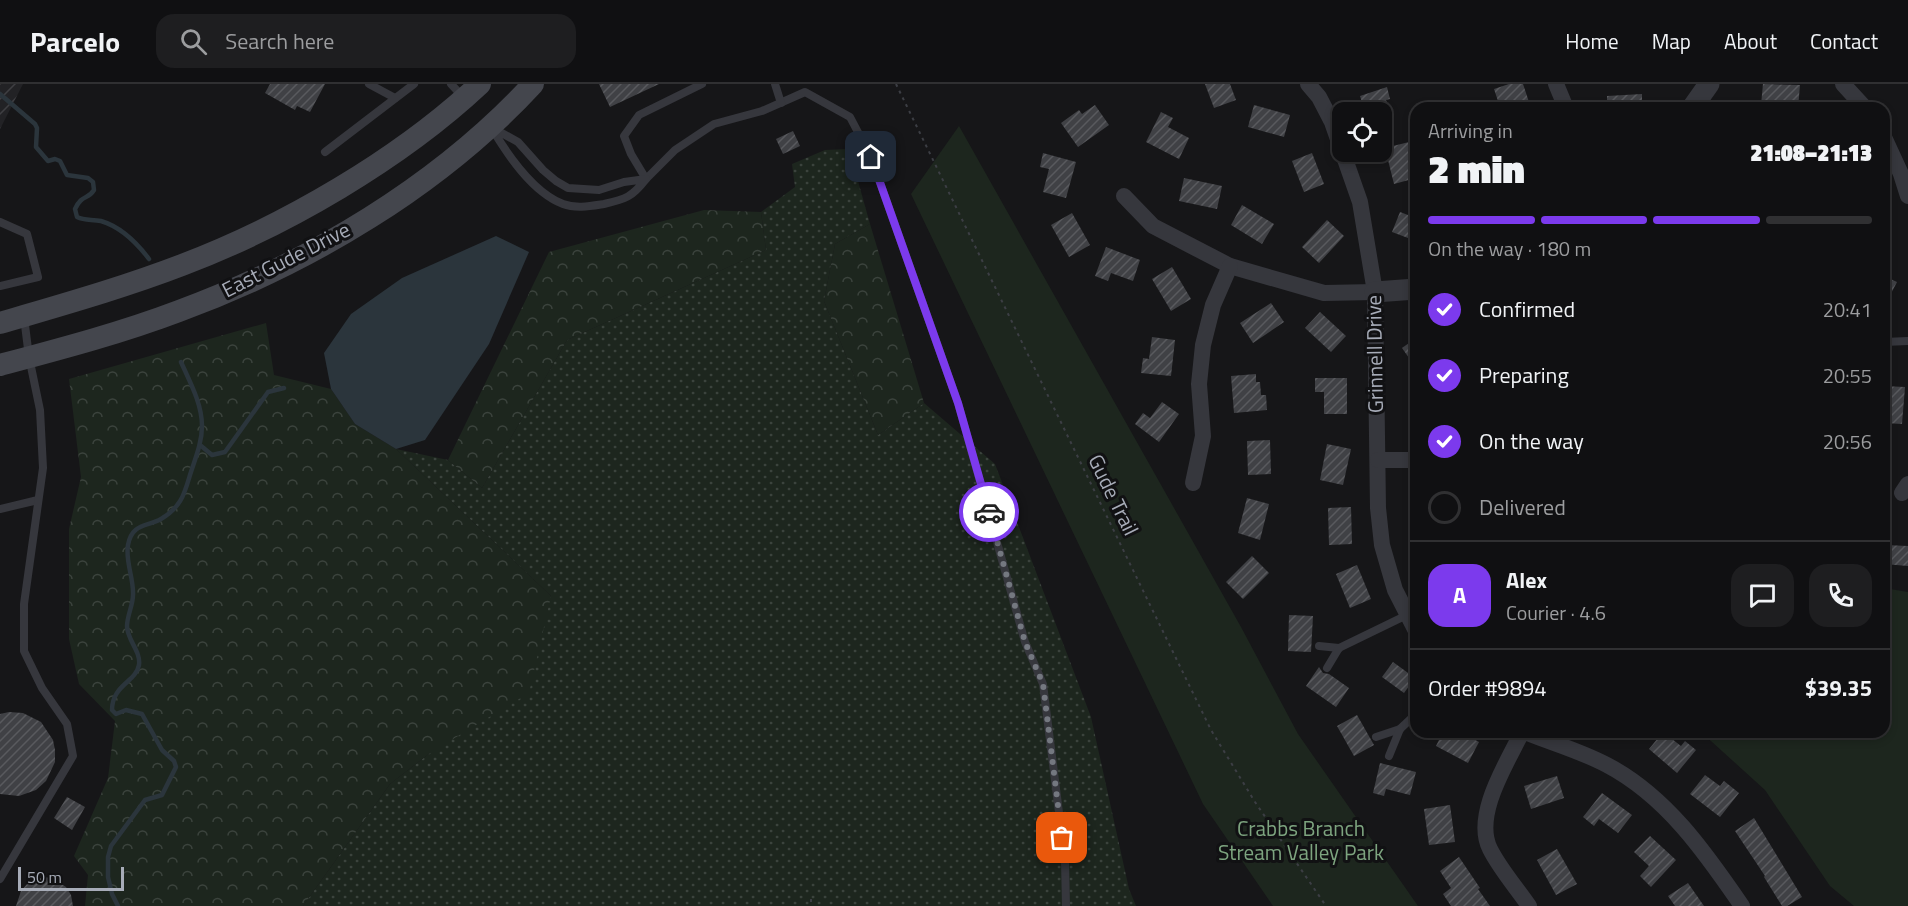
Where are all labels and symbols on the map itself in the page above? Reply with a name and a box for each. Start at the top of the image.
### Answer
pin [845,131,896,182]
street label: East Gude Drive [216,213,355,305]
street label: Grinnell Drive [1357,295,1391,413]
street label: Gude Trail [1080,448,1147,541]
courier [959,482,1019,542]
pin [1036,812,1087,863]
park label: Crabbs Branch Stream Valley Park [1218,812,1384,868]
scale bar [18,864,124,892]

